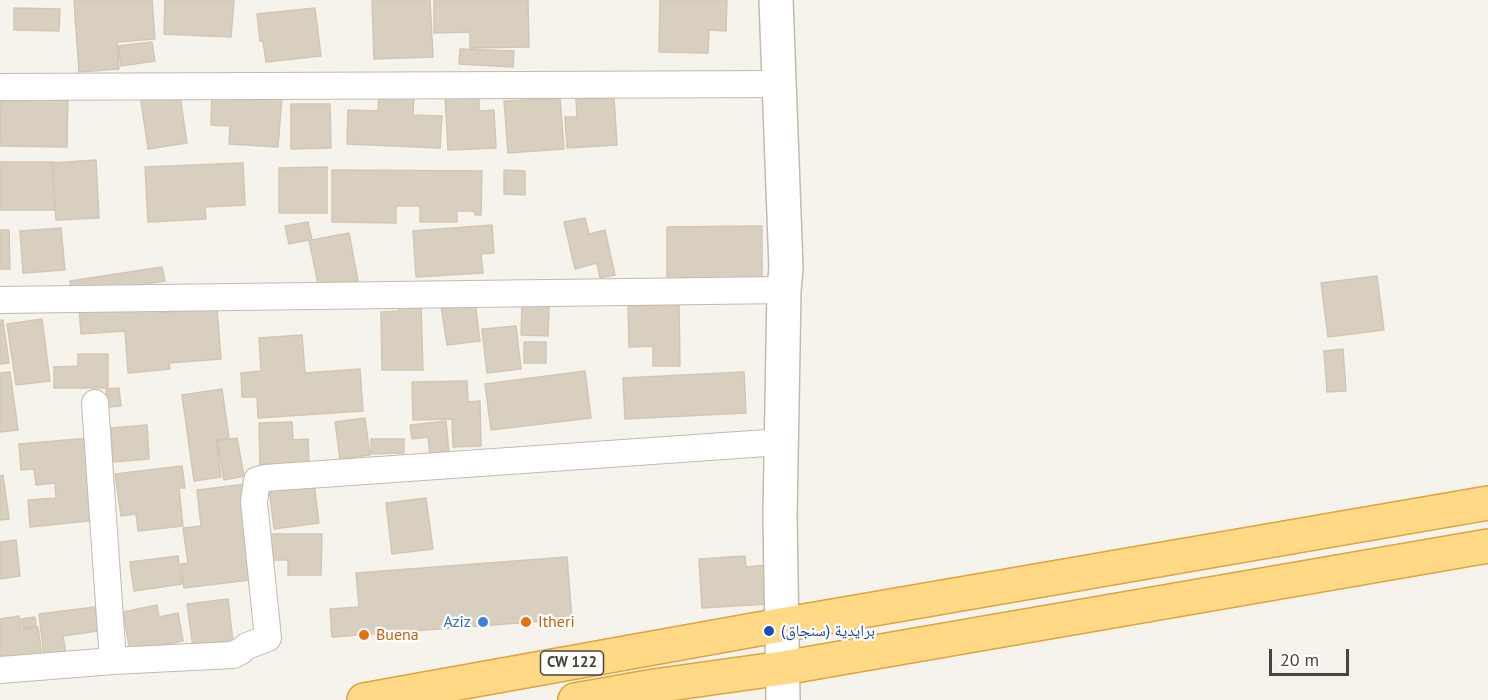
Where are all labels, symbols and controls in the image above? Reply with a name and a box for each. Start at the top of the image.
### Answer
place label: Aziz [443,612,471,632]
place label: Itheri [538,612,575,632]
marker: Aziz [476,615,490,629]
marker: Itheri [519,615,533,629]
place label: برايدية (سنجاق) [781,621,875,641]
marker: برايدية (سنجاق) [762,624,776,638]
place label: Buena [376,625,419,645]
marker: Buena [357,628,371,642]
scale bar [1272,637,1352,675]
text: 20 m [1280,648,1319,671]
road number: CW 122 [540,651,604,675]

